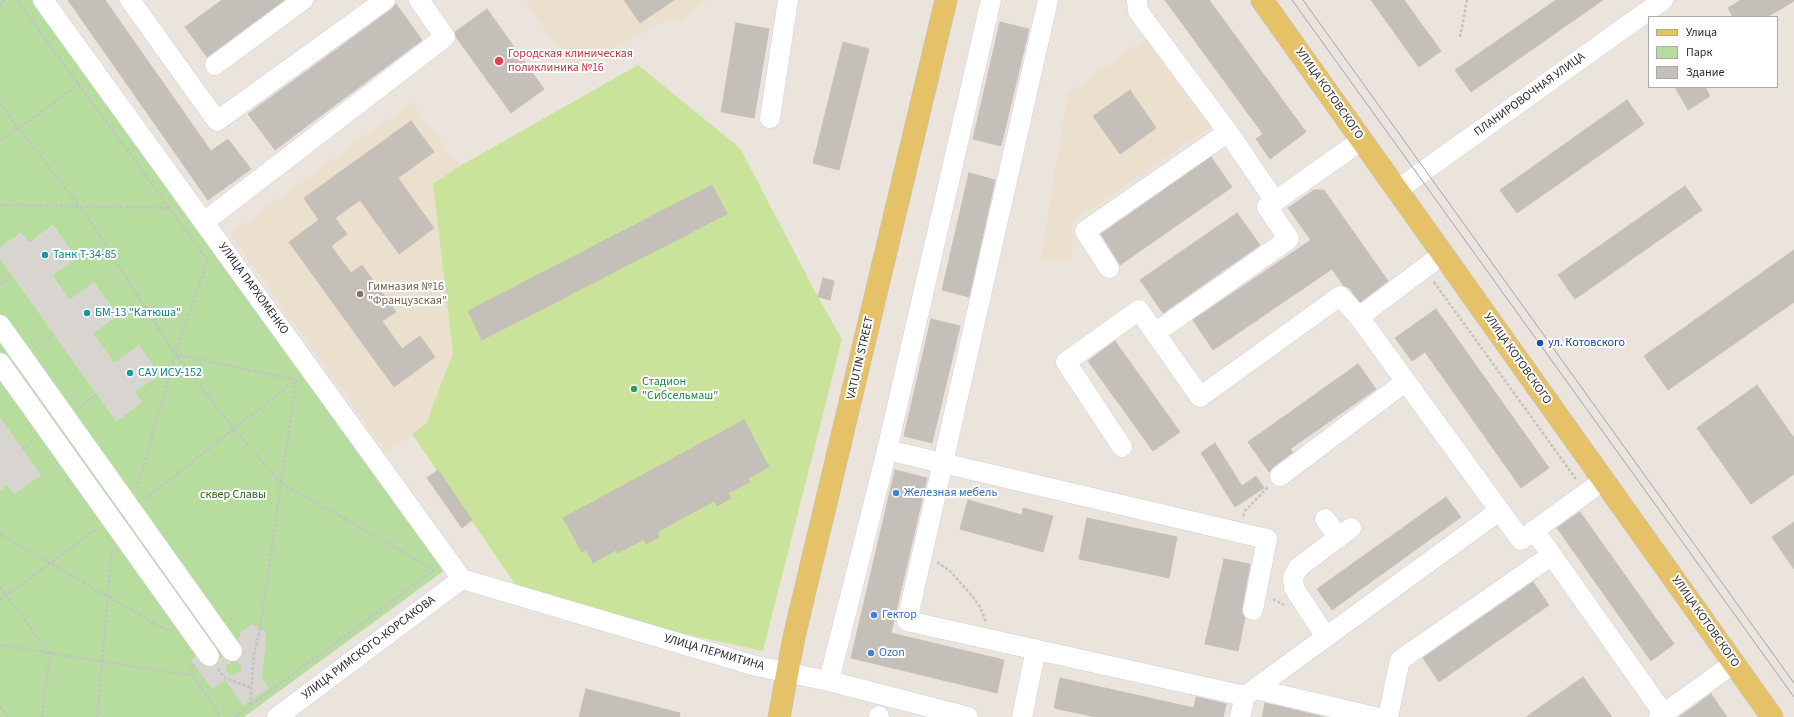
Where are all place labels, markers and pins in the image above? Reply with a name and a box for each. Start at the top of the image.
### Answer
place label: Городская клиническая поликлиника №16 [508,47,633,75]
marker: Городская клиническая поликлиника №16 [493,55,505,67]
place label: Танк Т-34-85 [53,248,117,262]
marker: Танк Т-34-85 [40,250,50,260]
place label: Гимназия №16 "Французская" [368,280,447,308]
marker: Гимназия №16 "Французская" [355,289,365,299]
place label: БМ-13 "Катюша" [95,306,181,320]
marker: БМ-13 "Катюша" [82,308,92,318]
place label: ул. Котовского [1548,336,1625,350]
marker: ул. Котовского [1535,338,1545,348]
place label: САУ ИСУ-152 [138,366,202,380]
marker: САУ ИСУ-152 [125,368,135,378]
place label: Стадион "Сибсельмаш" [642,375,718,403]
marker: Стадион "Сибсельмаш" [629,384,639,394]
place label: Железная мебель [904,486,997,500]
marker: Железная мебель [891,488,901,498]
place label: Гектор [882,608,917,622]
marker: Гектор [869,610,879,620]
place label: Ozon [879,646,905,660]
marker: Ozon [866,648,876,658]

